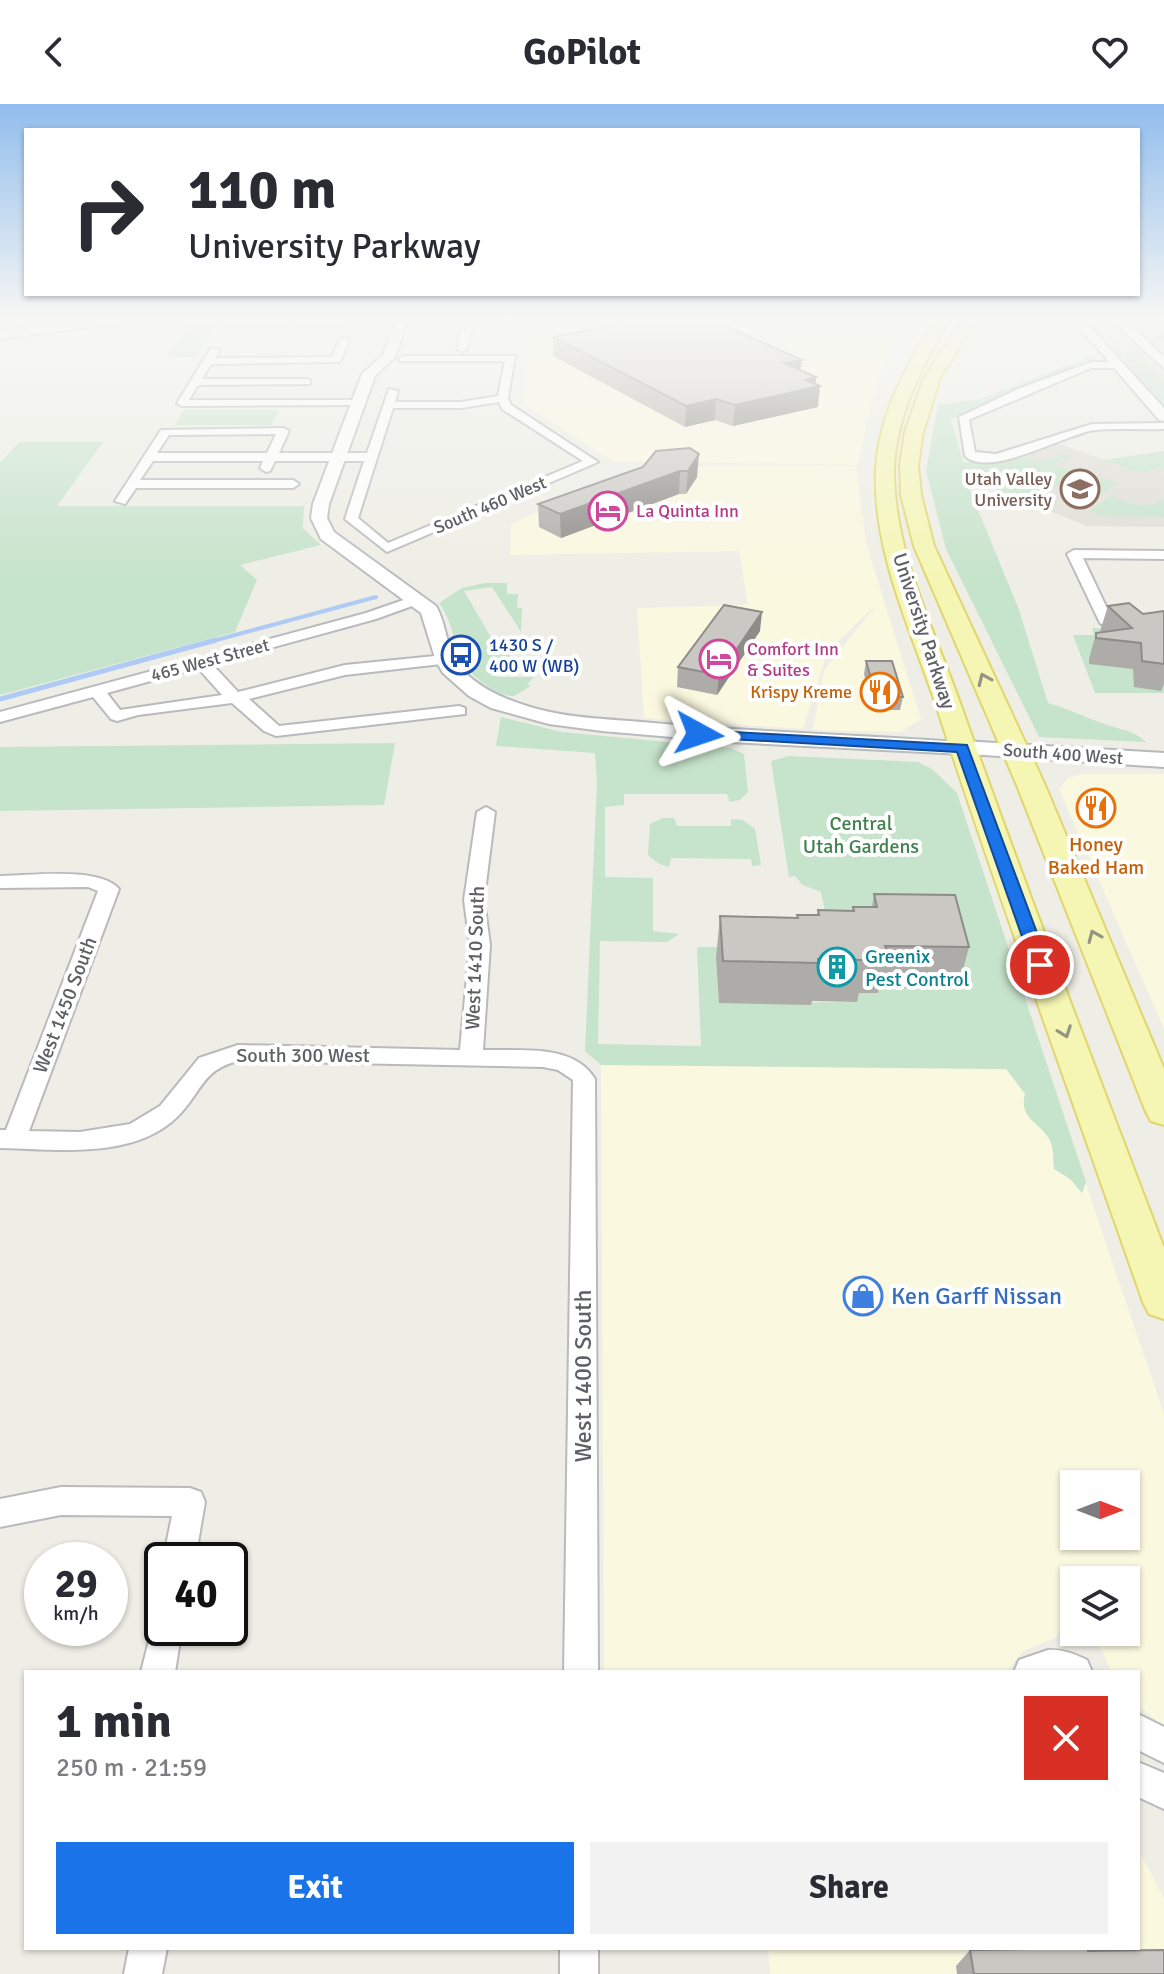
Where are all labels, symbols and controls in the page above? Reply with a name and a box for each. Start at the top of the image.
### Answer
icon: back [32,30,76,74]
text: GoPilot [523,30,641,75]
icon: heart [1088,30,1132,74]
text: 110 m [188,155,336,224]
icon: right [56,160,160,264]
text: University Parkway [188,224,481,269]
place label: Utah Valley University [965,468,1053,511]
school or university icon: Utah Valley University [1059,468,1101,510]
street label: South 460 West [430,471,550,539]
hotel icon: La Quinta Inn [587,490,629,532]
place label: La Quinta Inn [636,500,739,522]
street label: University Parkway [887,550,961,713]
street label: 465 West Street [148,634,272,686]
bus stop icon: 1430 S / 400 W (WB) [440,634,482,676]
place label: 1430 S / 400 W (WB) [489,634,580,677]
hotel icon: Comfort Inn & Suites [698,638,740,680]
place label: Comfort Inn & Suites [747,638,839,681]
restaurant icon: Krispy Kreme [859,671,901,713]
one-way arrow [977,673,993,687]
place label: Krispy Kreme [750,681,852,703]
position arrow [657,692,741,776]
street label: South 400 West [1002,739,1124,769]
restaurant icon: Honey Baked Ham [1075,787,1117,829]
park label: Central Utah Gardens [803,811,919,859]
place label: Honey Baked Ham [1048,832,1144,880]
street label: West 1410 South [460,885,490,1031]
one-way arrow [1087,930,1103,944]
pin [1006,931,1074,999]
street label: West 1450 South [27,933,103,1077]
icon: arrive [1018,943,1062,987]
place label: Greenix Pest Control [865,944,970,992]
building icon: Greenix Pest Control [816,946,858,988]
one-way arrow [1055,1024,1072,1038]
street label: South 300 West [236,1043,370,1068]
shop icon: Ken Garff Nissan [842,1275,884,1317]
place label: Ken Garff Nissan [891,1281,1062,1311]
street label: West 1400 South [568,1289,598,1463]
north arrow [1060,1470,1140,1550]
map controls [1060,1470,1140,1646]
speed limit sign: 40 [144,1542,248,1646]
text: 29 [54,1559,98,1609]
button: layers [1060,1566,1140,1646]
text: km/h [53,1601,99,1626]
text: 1 min [56,1692,172,1751]
button: close [1024,1696,1108,1780]
text: 250 m · 21:59 [56,1752,207,1784]
button: Exit [56,1842,574,1934]
button: Share [590,1842,1108,1934]

